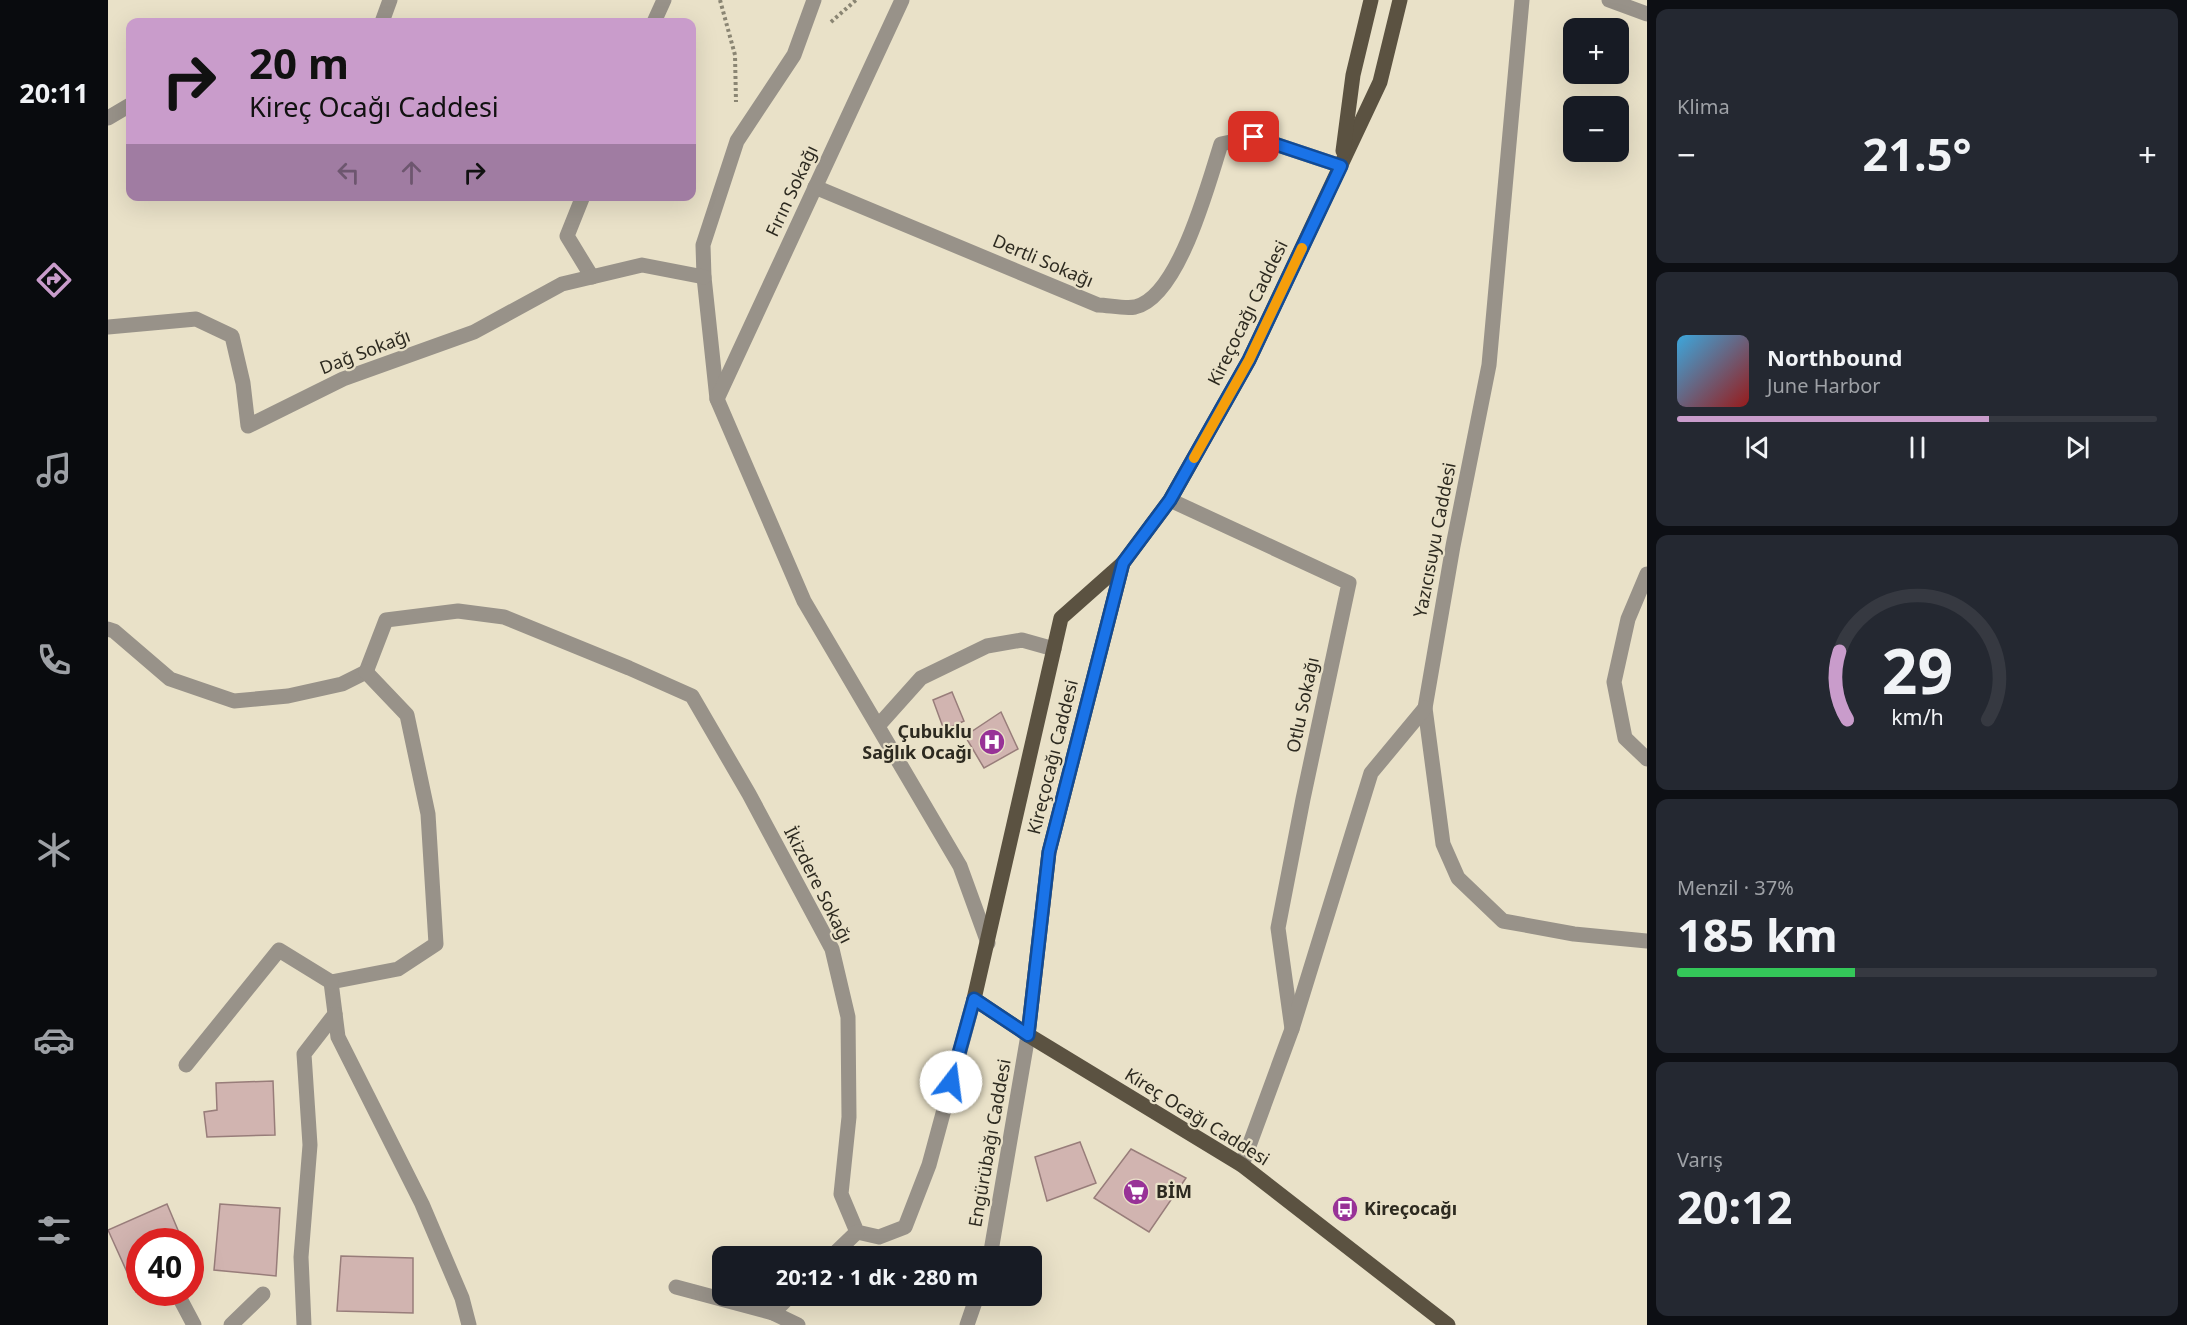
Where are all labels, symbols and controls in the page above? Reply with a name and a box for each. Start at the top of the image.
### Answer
map controls [1563,18,1629,162]
button: + [1563,18,1629,84]
text: 20 m [249,34,349,91]
icon: right [150,42,228,120]
text: 20:11 [19,74,89,111]
text: Kireç Ocağı Caddesi [249,88,499,125]
text: Klima [1677,93,1730,120]
button: − [1563,96,1629,162]
pin [1228,111,1279,162]
icon: arrive [1237,120,1270,153]
text: 21.5° [1863,123,1971,184]
text: − [1677,132,1696,177]
text: + [2138,132,2157,177]
street label: Fırın Sokağı [759,141,823,240]
icon: left [332,156,365,189]
icon: ahead [395,156,428,189]
icon: right [458,156,491,189]
street label: Dertli Sokağı [989,228,1098,292]
street label: Kireçocağı Caddesi [1202,236,1293,389]
icon: directions [33,259,75,301]
street label: Dağ Sokağı [316,323,413,379]
text: Northbound [1767,342,1902,372]
text: June Harbor [1767,372,1881,399]
icon: previous [1741,431,1774,464]
icon: pause [1901,431,1934,464]
icon: next [2061,431,2094,464]
icon: music [33,449,75,491]
street label: Yazıcısuyu Caddesi [1407,460,1461,619]
text: 29 [1881,627,1953,712]
icon: phone [33,639,75,681]
street label: Otlu Sokağı [1280,655,1324,755]
street label: Kireçocağı Caddesi [1021,677,1083,837]
text: km/h [1891,702,1943,731]
place label: Çubuklu Sağlık Ocağı [862,719,972,764]
hospital icon: Çubuklu Sağlık Ocağı [977,727,1007,757]
street label: İkizdere Sokağı [779,822,859,947]
icon: climate [33,829,75,871]
text: Menzil · 37% [1677,874,1794,901]
text: 185 km [1677,904,1838,965]
icon: car [33,1019,75,1061]
position arrow [919,1050,983,1114]
street label: Engürübağı Caddesi [962,1057,1016,1229]
street label: Kireç Ocağı Caddesi [1121,1062,1275,1170]
text: Varış [1677,1146,1723,1173]
text: 20:12 [1677,1176,1793,1237]
supermarket icon: BİM [1121,1177,1151,1207]
place label: BİM [1156,1179,1192,1203]
bus stop icon: Kireçocağı [1330,1194,1360,1224]
place label: Kireçocağı [1364,1196,1457,1220]
icon: filters [33,1209,75,1251]
speed limit sign: 40 [126,1228,204,1306]
text: 20:12 · 1 dk · 280 m [776,1261,978,1291]

